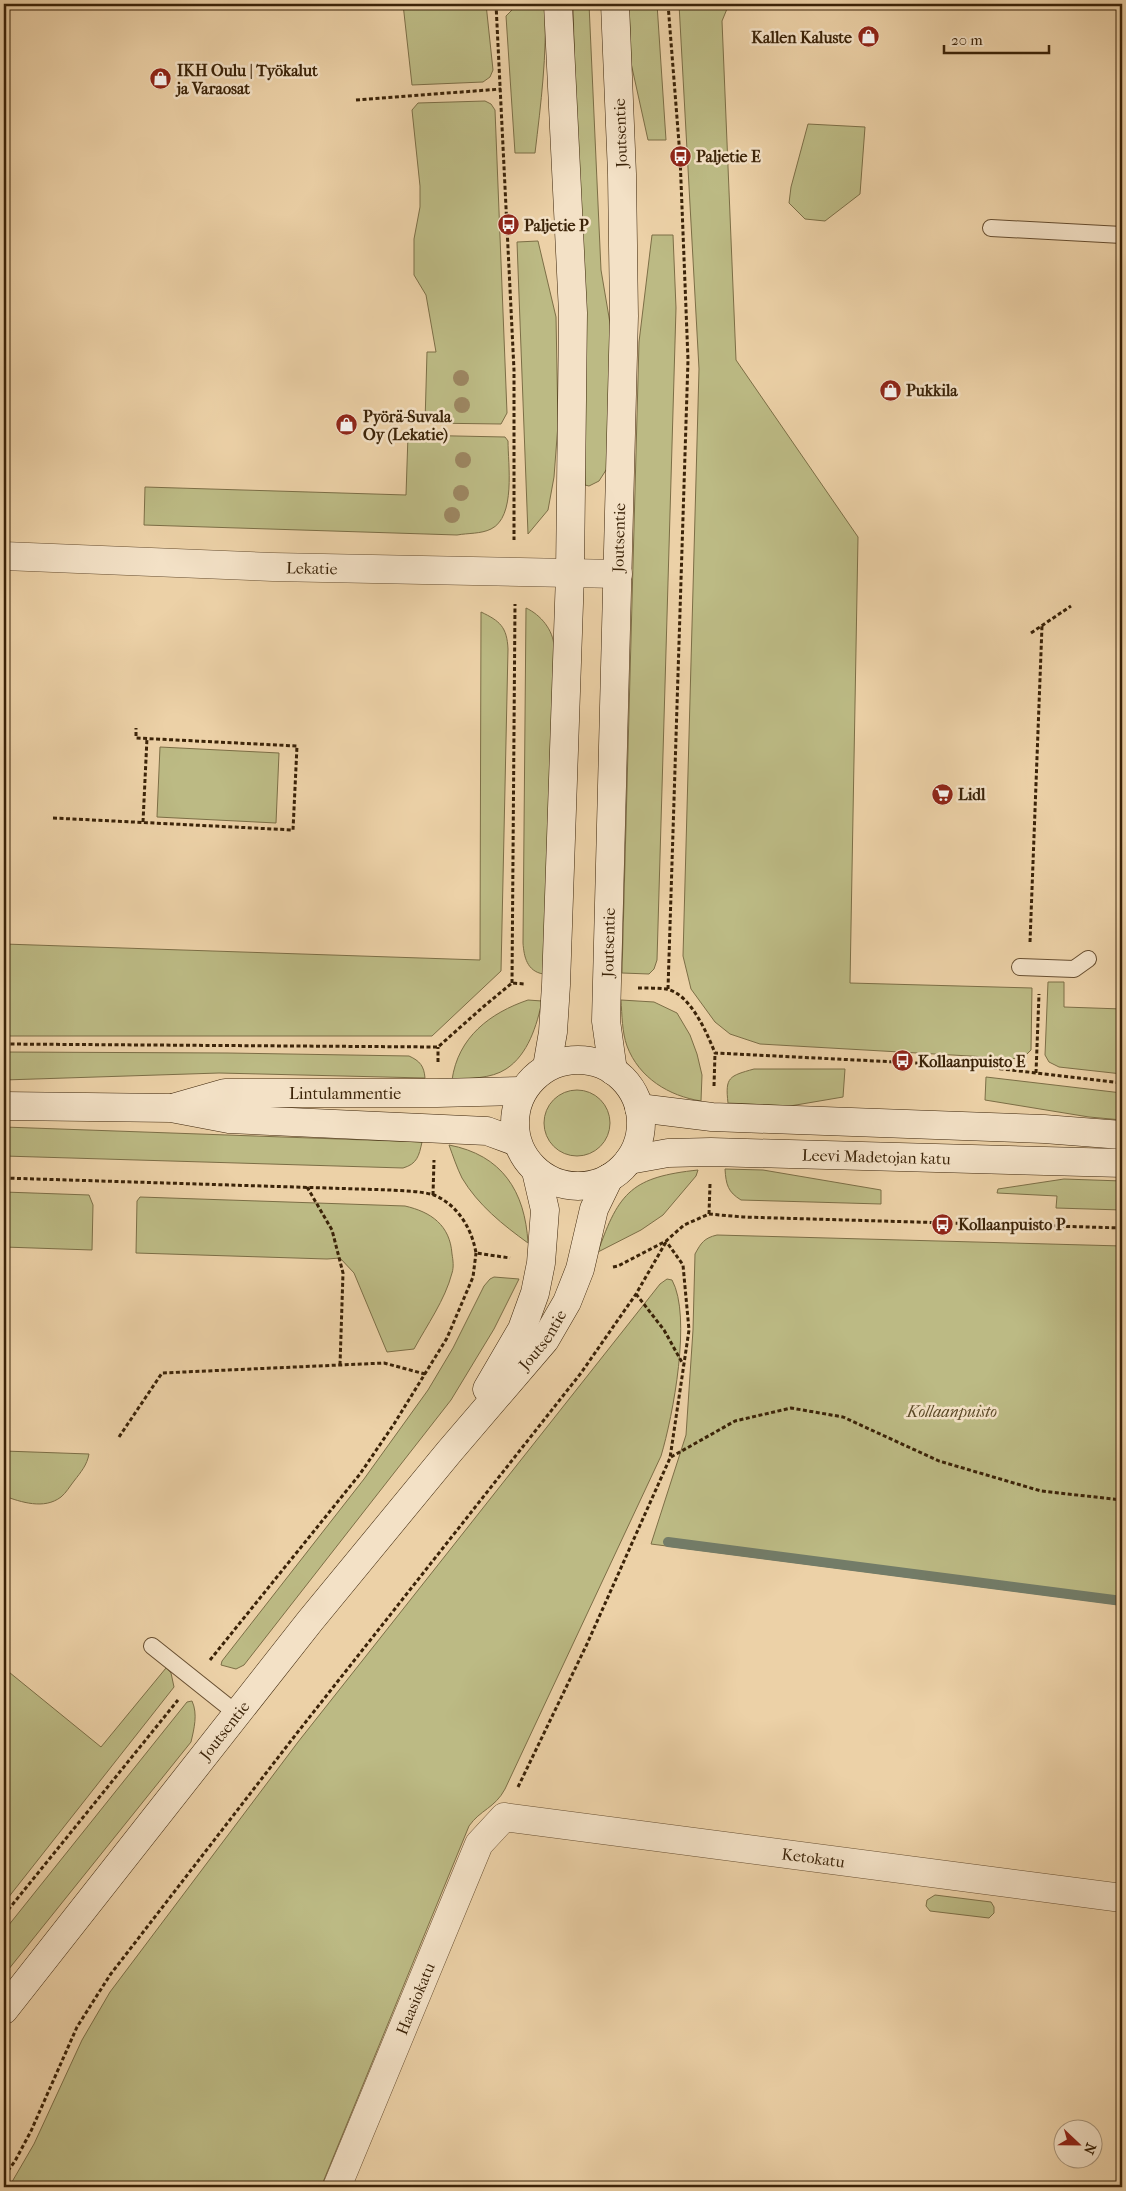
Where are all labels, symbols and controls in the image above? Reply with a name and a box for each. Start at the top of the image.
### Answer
scale bar [944,22,1048,54]
shop icon: Kallen Kaluste [856,25,880,49]
place label: Kallen Kaluste [751,28,852,47]
text: 20 m [951,31,983,49]
place label: IKH Oulu | Työkalut ja Varaosat [175,61,318,98]
shop icon: IKH Oulu | Työkalut ja Varaosat [149,67,173,91]
street label: Joutsentie [610,98,631,170]
bus stop icon: Paljetie E [668,144,692,168]
place label: Paljetie E [696,147,761,166]
bus stop icon: Paljetie P [496,213,520,237]
place label: Paljetie P [524,216,589,235]
shop icon: Pukkila [878,378,902,402]
place label: Pukkila [906,381,958,400]
place label: Pyörä-Suvala Oy (Lekatie) [363,407,452,445]
shop icon: Pyörä-Suvala Oy (Lekatie) [335,413,359,437]
street label: Joutsentie [608,503,629,575]
street label: Lekatie [286,558,338,578]
supermarket icon: Lidl [930,782,954,806]
place label: Lidl [958,785,986,804]
street label: Joutsentie [598,907,619,980]
bus stop icon: Kollaanpuisto E [890,1049,914,1073]
place label: Kollaanpuisto E [918,1052,1026,1072]
street label: Lintulammentie [289,1084,401,1103]
street label: Leevi Madetojan katu [802,1145,951,1168]
bus stop icon: Kollaanpuisto P [930,1212,954,1236]
place label: Kollaanpuisto P [958,1215,1066,1235]
street label: Joutsentie [513,1306,571,1375]
park label: Kollaanpuisto [906,1402,997,1421]
street label: Joutsentie [194,1697,254,1765]
street label: Ketokatu [781,1845,846,1872]
street label: Haasiokatu [392,1960,439,2038]
north arrow [1054,2118,1104,2168]
text: N [1080,2141,1099,2157]

